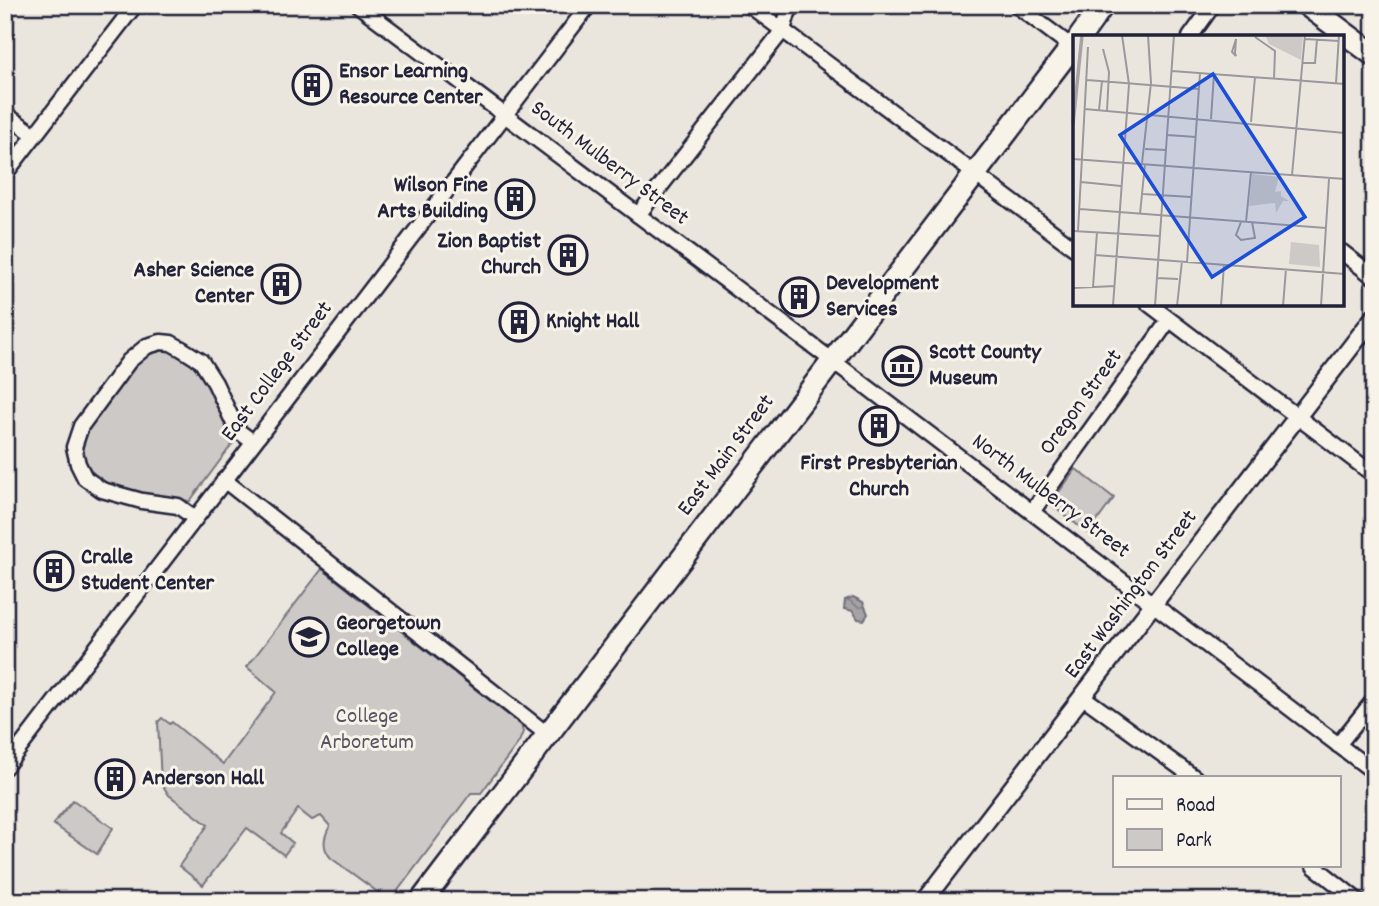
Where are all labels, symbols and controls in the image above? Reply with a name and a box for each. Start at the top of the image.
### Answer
inset map [1073,35,1344,306]
place label: Ensor Learning Resource Center [339,56,483,115]
building icon: Ensor Learning Resource Center [291,64,333,106]
street label: South Mulberry Street [523,93,695,235]
place label: Wilson Fine Arts Building [377,170,488,229]
building icon: Wilson Fine Arts Building [494,178,536,220]
place label: Zion Baptist Church [437,226,542,285]
building icon: Zion Baptist Church [547,234,589,276]
place label: Asher Science Center [134,255,254,314]
building icon: Asher Science Center [260,263,302,305]
place label: Development Services [826,268,940,327]
building icon: Development Services [778,276,820,318]
street label: East College Street [214,295,342,449]
building icon: Knight Hall [498,301,540,343]
place label: Knight Hall [546,306,640,339]
place label: Scott County Museum [929,337,1042,396]
street label: Oregon Street [1032,343,1132,463]
museum icon: Scott County Museum [881,345,923,387]
street label: East Main Street [670,388,784,524]
building icon: First Presbyterian Church [858,405,900,447]
street label: North Mulberry Street [964,426,1136,568]
place label: First Presbyterian Church [800,448,958,507]
street label: East Washington Street [1057,503,1207,687]
place label: Cralle Student Center [81,542,215,601]
building icon: Cralle Student Center [33,550,75,592]
place label: Georgetown College [336,608,441,667]
school or university icon: Georgetown College [288,616,330,658]
park label: College Arboretum [320,701,414,760]
building icon: Anderson Hall [94,758,136,800]
place label: Anderson Hall [142,763,264,796]
legend [1113,776,1340,867]
text: Road [1176,792,1215,822]
text: Park [1176,827,1212,857]

